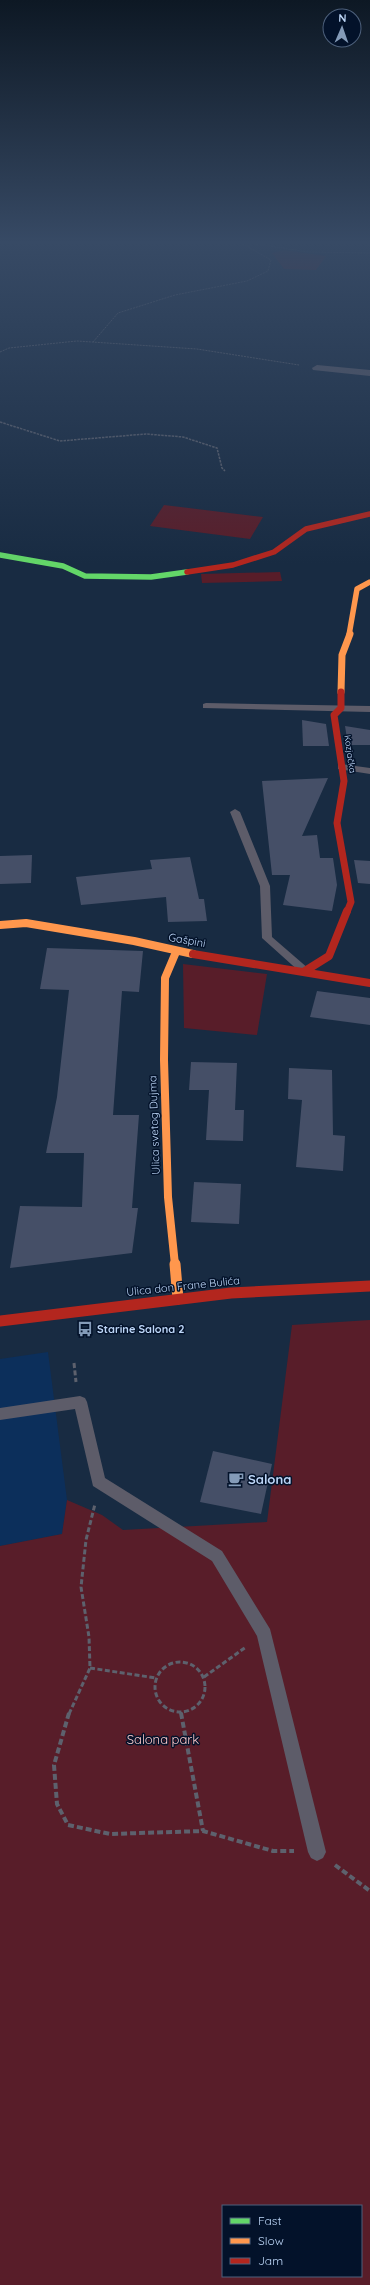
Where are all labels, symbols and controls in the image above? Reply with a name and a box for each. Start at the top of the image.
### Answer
north arrow [322,8,362,48]
text: N [338,11,347,25]
street label: Kozjačka [342,734,359,774]
street label: Gašpini [167,930,207,950]
street label: Ulica svetog Dujma [145,1075,163,1175]
street label: Ulica don Frane Bulića [126,1273,240,1299]
bus stop icon: Starine Salona 2 [76,1320,94,1338]
place label: Starine Salona 2 [97,1322,184,1336]
cafe icon: Salona [227,1470,245,1488]
place label: Salona [248,1471,291,1487]
park label: Salona park [127,1731,199,1747]
legend [222,2205,362,2277]
text: Fast [258,2213,282,2228]
text: Slow [258,2233,284,2248]
text: Jam [258,2253,283,2268]

